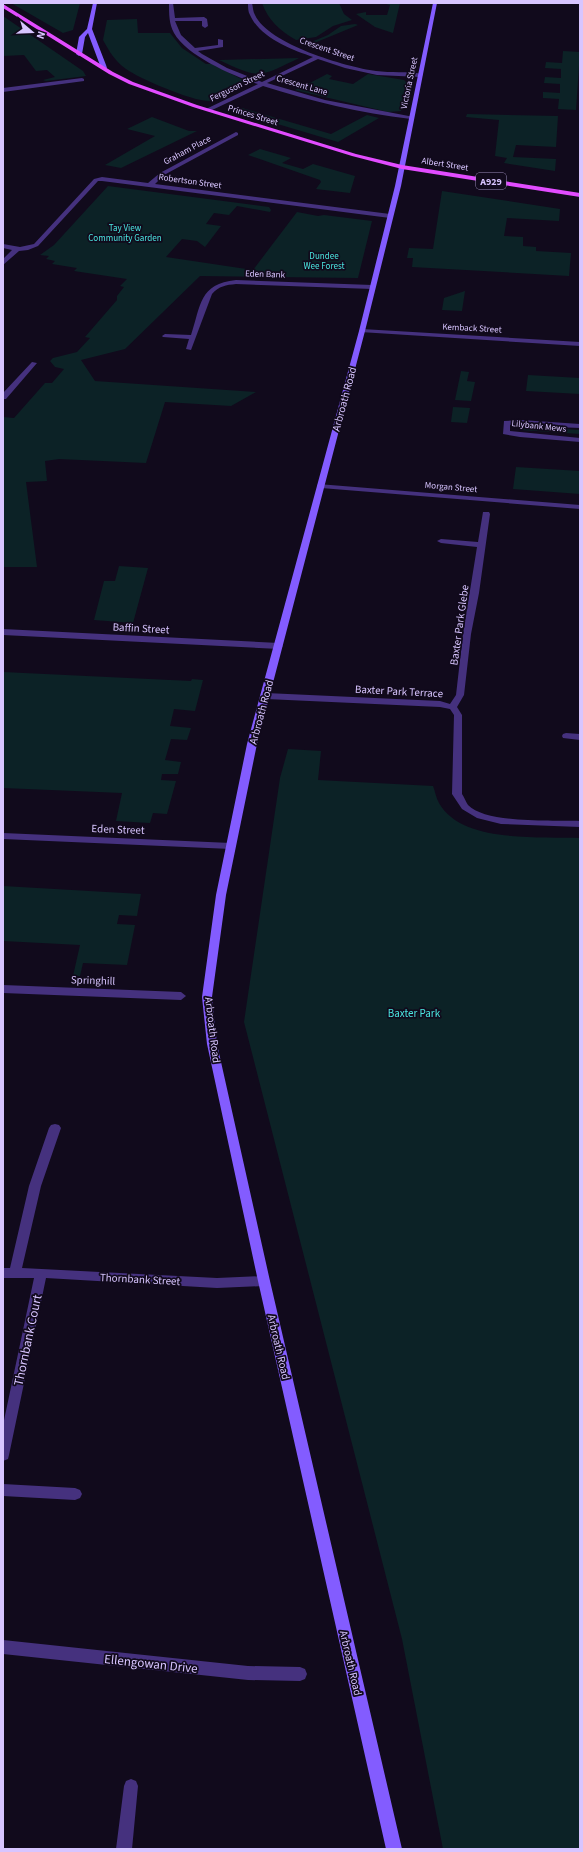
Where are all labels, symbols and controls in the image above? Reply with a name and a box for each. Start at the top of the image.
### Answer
north arrow [12,12,52,52]
text: N [33,29,49,41]
street label: Crescent Street [298,34,356,65]
street label: Victoria Street [398,56,421,110]
street label: Ferguson Street [208,68,267,105]
street label: Crescent Lane [275,72,330,99]
street label: Princes Street [226,102,280,129]
street label: Graham Place [161,132,214,168]
street label: Albert Street [421,154,469,175]
street label: Robertson Street [158,171,222,192]
road number: A929 [476,173,506,189]
park label: Tay View Community Garden [88,222,162,245]
park label: Dundee Wee Forest [303,250,345,273]
street label: Eden Bank [245,267,286,282]
street label: Kemback Street [442,320,502,337]
street label: Arbroath Road [329,365,360,433]
street label: Lilybank Mews [511,417,567,436]
street label: Morgan Street [424,479,478,496]
street label: Baxter Park Glebe [446,583,473,666]
street label: Baffin Street [112,620,170,637]
street label: Arbroath Road [246,678,277,746]
street label: Baxter Park Terrace [355,682,444,701]
street label: Eden Street [91,821,145,838]
street label: Springhill [71,972,116,989]
street label: Arbroath Road [201,996,224,1064]
park label: Baxter Park [388,1006,441,1021]
street label: Thornbank Street [99,1270,181,1289]
street label: Thornbank Court [10,1292,47,1388]
street label: Arbroath Road [264,1313,293,1381]
street label: Arbroath Road [336,1629,365,1697]
street label: Ellengowan Drive [103,1650,199,1678]

